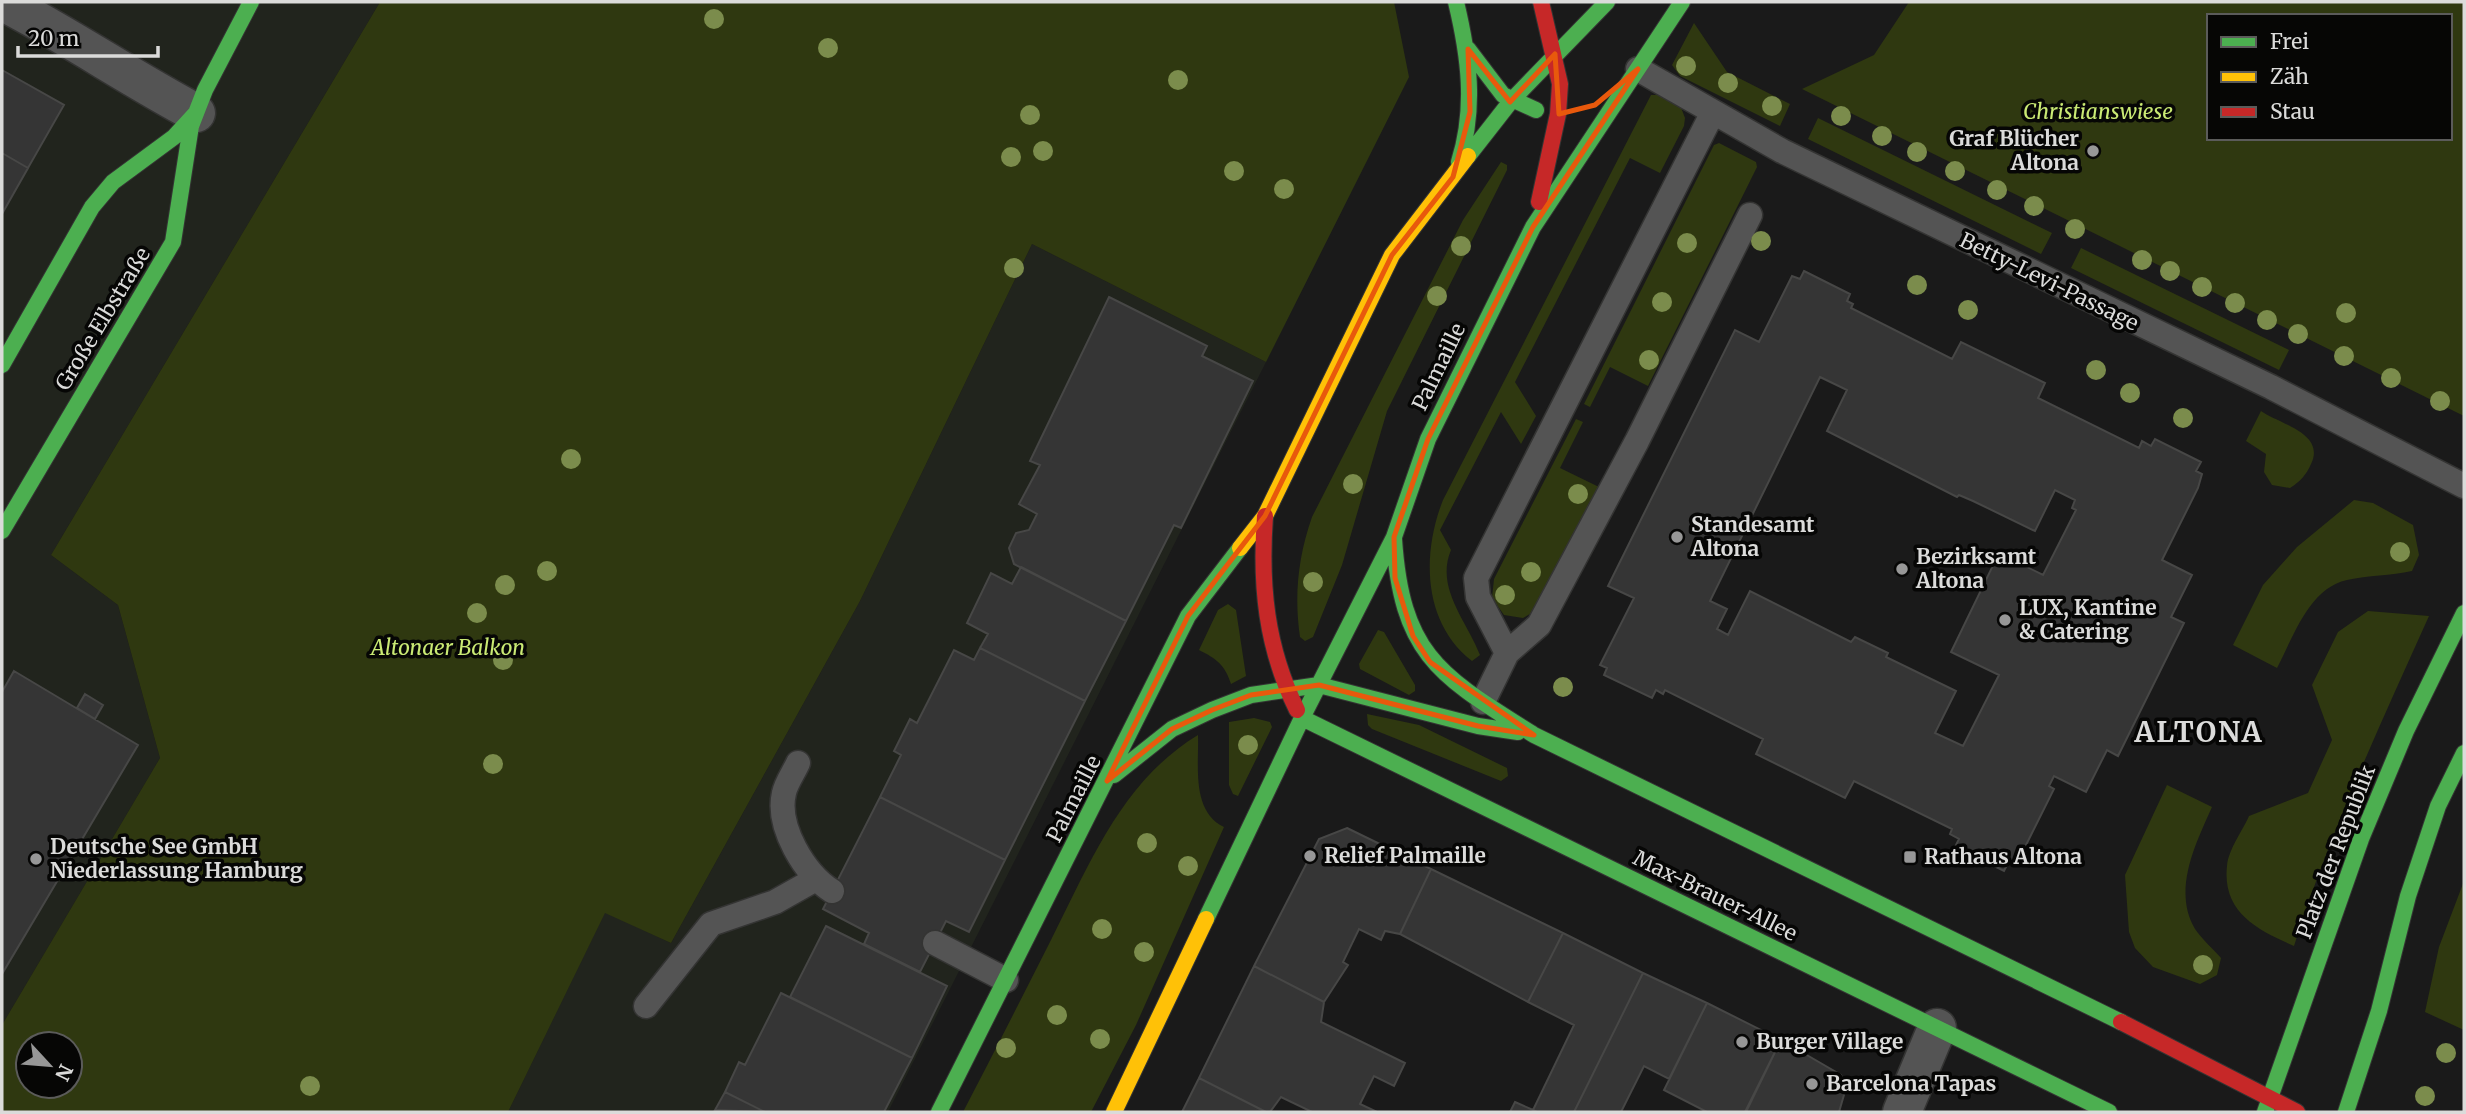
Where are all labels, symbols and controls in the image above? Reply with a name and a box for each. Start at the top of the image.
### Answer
scale bar [18,14,158,58]
legend [2207,14,2452,140]
text: 20 m [28,25,80,52]
text: Frei [2270,28,2309,55]
text: Zäh [2270,63,2309,90]
park label: Christianswiese [2023,98,2173,125]
text: Stau [2270,98,2315,125]
place label: Graf Blücher Altona [1949,125,2079,176]
marker: Graf Blücher Altona [2085,143,2101,159]
street label: Betty-Levi-Passage [1955,226,2143,337]
street label: Große Elbstraße [49,242,156,395]
street label: Palmaille [1406,319,1471,415]
place label: Standesamt Altona [1690,511,1815,562]
marker: Standesamt Altona [1669,529,1685,545]
place label: Bezirksamt Altona [1915,543,2037,594]
marker: Bezirksamt Altona [1894,561,1910,577]
place label: LUX, Kantine & Catering [2019,594,2157,645]
marker: LUX, Kantine & Catering [1997,612,2013,628]
park label: Altonaer Balkon [369,634,525,661]
district label: ALTONA [2133,714,2264,750]
street label: Palmaille [1040,751,1107,847]
street label: Platz der Republik [2290,761,2381,942]
place label: Deutsche See GmbH Niederlassung Hamburg [50,833,303,884]
place label: Relief Palmaille [1324,842,1486,869]
place label: Rathaus Altona [1924,843,2082,870]
street label: Max-Brauer-Allee [1629,844,1802,947]
marker: Relief Palmaille [1302,848,1318,864]
marker: Rathaus Altona [1902,849,1918,865]
marker: Deutsche See GmbH Niederlassung Hamburg [28,851,44,867]
place label: Burger Village [1756,1028,1903,1055]
north arrow [14,1030,84,1100]
marker: Burger Village [1734,1034,1750,1050]
text: N [50,1060,78,1084]
place label: Barcelona Tapas [1826,1070,1997,1097]
marker: Barcelona Tapas [1804,1076,1820,1092]

